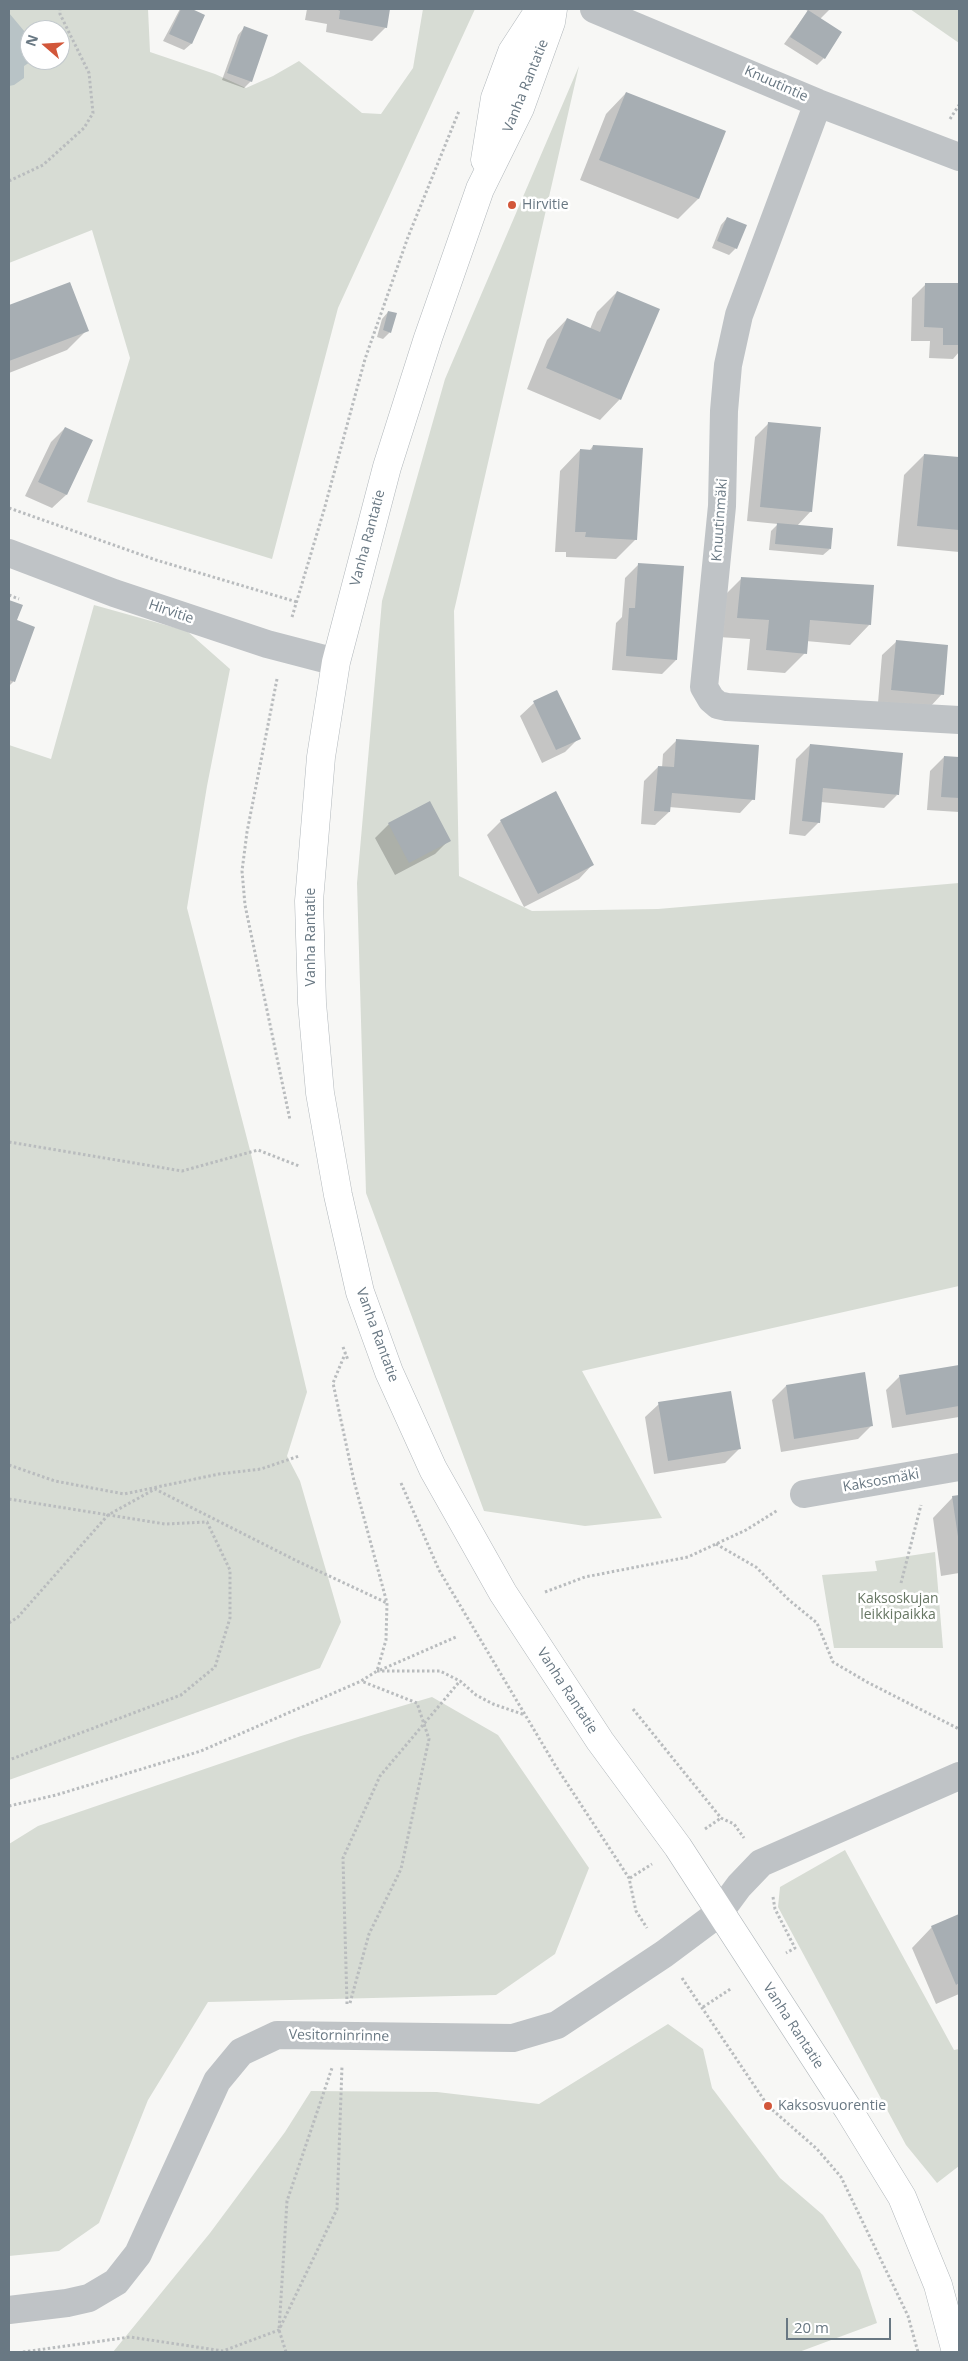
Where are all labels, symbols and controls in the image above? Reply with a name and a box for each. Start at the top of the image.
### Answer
north arrow [20,20,70,70]
text: N [20,32,42,49]
street label: Vanha Rantatie [500,37,552,135]
street label: Knuutintie [742,63,810,105]
place label: Hirvitie [522,197,568,213]
marker: Hirvitie [506,199,518,211]
street label: Knuutinmäki [709,478,731,562]
street label: Vanha Rantatie [347,488,389,588]
street label: Hirvitie [146,596,196,628]
street label: Vanha Rantatie [303,888,319,986]
street label: Vanha Rantatie [352,1286,402,1384]
street label: Kaksosmäki [842,1466,920,1496]
park label: Kaksoskujan leikkipaikka [857,1591,939,1624]
street label: Vanha Rantatie [533,1645,601,1737]
street label: Vanha Rantatie [759,1980,827,2072]
street label: Vesitorninrinne [289,2027,389,2045]
place label: Kaksosvuorentie [778,2098,886,2114]
marker: Kaksosvuorentie [762,2100,774,2112]
scale bar [788,2308,893,2340]
text: 20 m [794,2317,829,2337]

